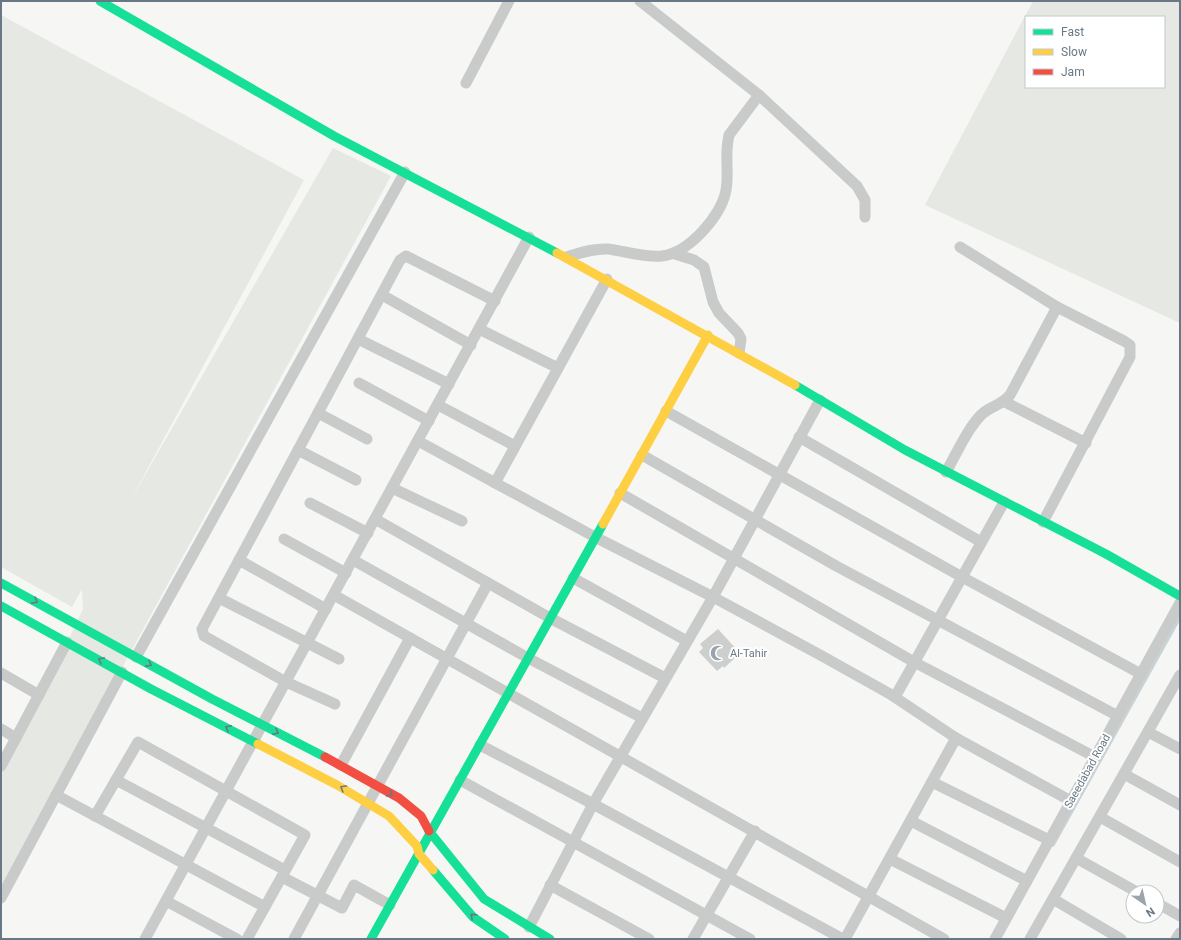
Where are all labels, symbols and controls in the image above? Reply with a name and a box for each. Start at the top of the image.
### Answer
legend [1025,16,1165,88]
text: Fast [1061,25,1084,39]
text: Slow [1061,45,1087,59]
text: Jam [1061,65,1085,79]
one-way arrow [31,597,38,604]
mosque icon: Al-Tahir [709,644,727,662]
place label: Al-Tahir [730,647,768,660]
one-way arrow [97,658,105,665]
one-way arrow [145,659,152,667]
one-way arrow [224,725,232,733]
one-way arrow [272,727,279,735]
street label: Saeedabad Road [1062,732,1113,811]
one-way arrow [340,786,347,793]
one-way arrow [386,789,394,796]
north arrow [1125,884,1165,924]
text: N [1143,904,1157,920]
one-way arrow [470,914,478,921]

